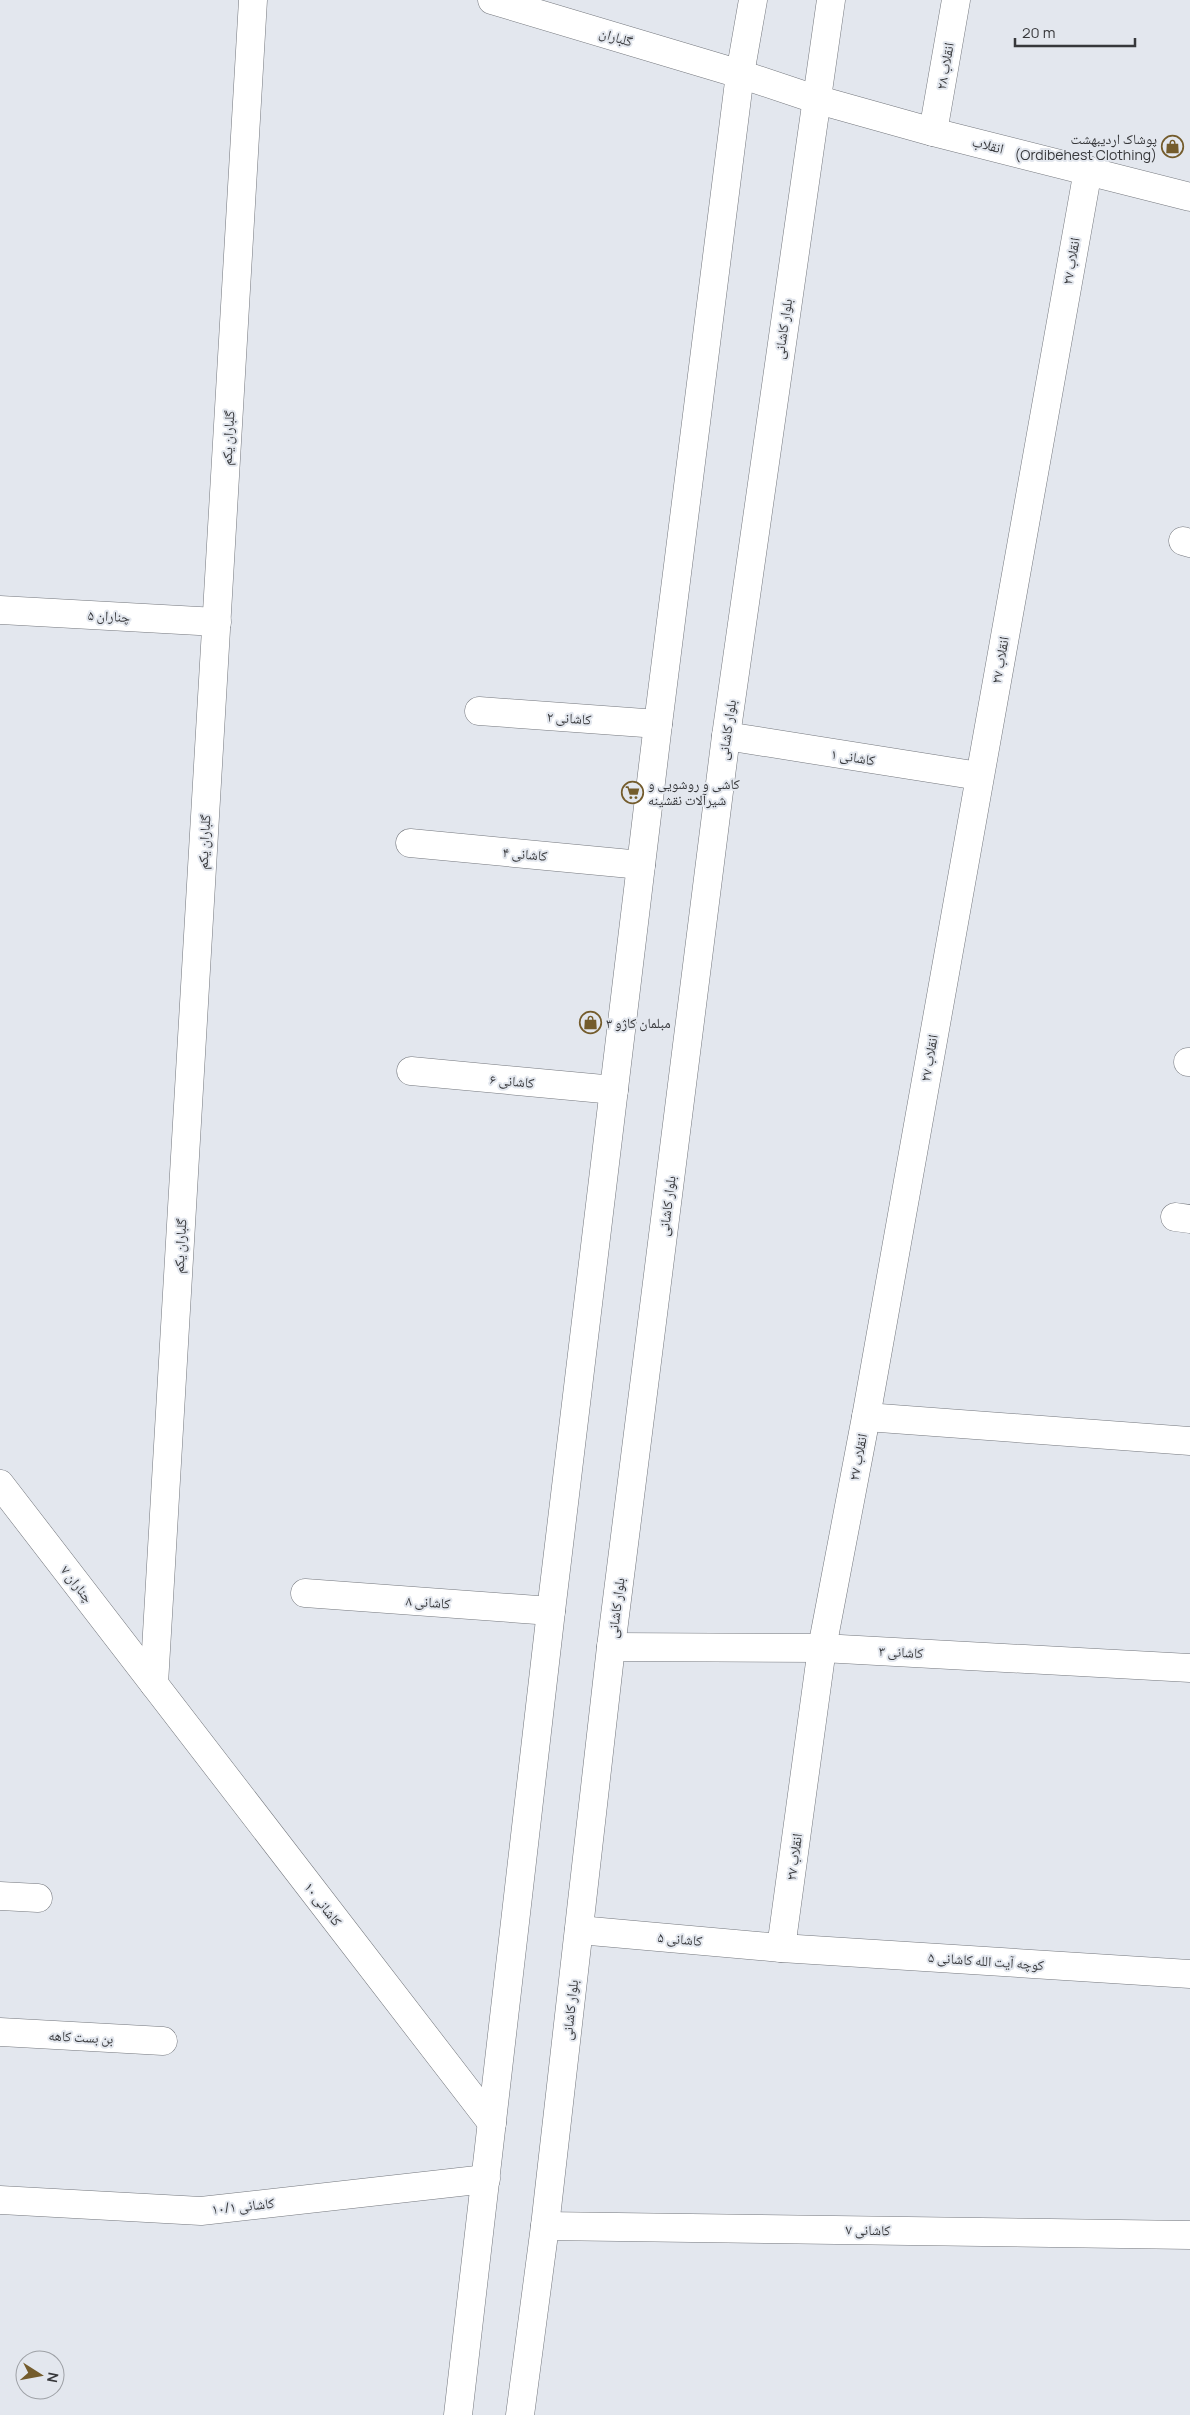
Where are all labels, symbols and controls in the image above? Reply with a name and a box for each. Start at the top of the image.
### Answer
scale bar [1015,15,1135,47]
street label: گلباران [597,22,635,51]
text: 20 m [1022,22,1055,43]
street label: ۲۸ انقلاب [931,41,958,91]
place label: پوشاک اردیبهشت (Ordibehest Clothing) [1014,129,1157,164]
street label: انقلاب [970,131,1006,158]
shop icon: پوشاک اردیبهشت (Ordibehest Clothing) [1161,135,1185,159]
street label: انقلاب ۲۷ [1057,236,1084,286]
street label: بلوار کاشانی [769,297,796,360]
street label: گلباران یکم [217,410,239,466]
street label: ۵ چناران [87,605,131,626]
street label: انقلاب ۲۷ [986,635,1013,685]
street label: بلوار کاشانی [713,698,740,761]
street label: ۲ کاشانی [546,706,592,729]
street label: ۱ کاشانی [830,744,877,769]
place label: کاشی و روشویی و شیرآلات نقشینه [648,774,740,809]
supermarket icon: کاشی و روشویی و شیرآلات نقشینه [620,780,644,804]
street label: گلباران یکم [193,814,215,870]
street label: ۴ کاشانی [502,842,548,865]
shop icon: مبلمان کاژو ۳ [578,1011,602,1035]
place label: مبلمان کاژو ۳ [606,1013,671,1032]
street label: انقلاب ۲۷ [915,1033,942,1083]
street label: ۶ کاشانی [489,1069,535,1092]
street label: بلوار کاشانی [653,1174,680,1237]
street label: گلباران یکم [169,1218,191,1274]
street label: انقلاب ۲۷ [844,1432,871,1482]
street label: چناران ۷ [57,1561,98,1606]
street label: بلوار کاشانی [602,1576,629,1639]
street label: ۸ کاشانی [405,1590,451,1613]
street label: ۳ کاشانی [878,1641,924,1662]
street label: انقلاب ۲۷ [781,1832,806,1882]
street label: ۱۰ کاشانی [300,1878,347,1930]
street label: ۵ کاشانی [657,1927,703,1950]
street label: کوچه آیت الله کاشانی ۵ [927,1947,1045,1974]
street label: بلوار کاشانی [557,1979,582,2041]
street label: بن بست کاهه [48,2025,114,2048]
street label: ۱۰/۱ کاشانی [211,2193,275,2218]
street label: ۷ کاشانی [846,2220,891,2239]
north arrow [15,2350,65,2400]
text: N [43,2371,64,2384]

